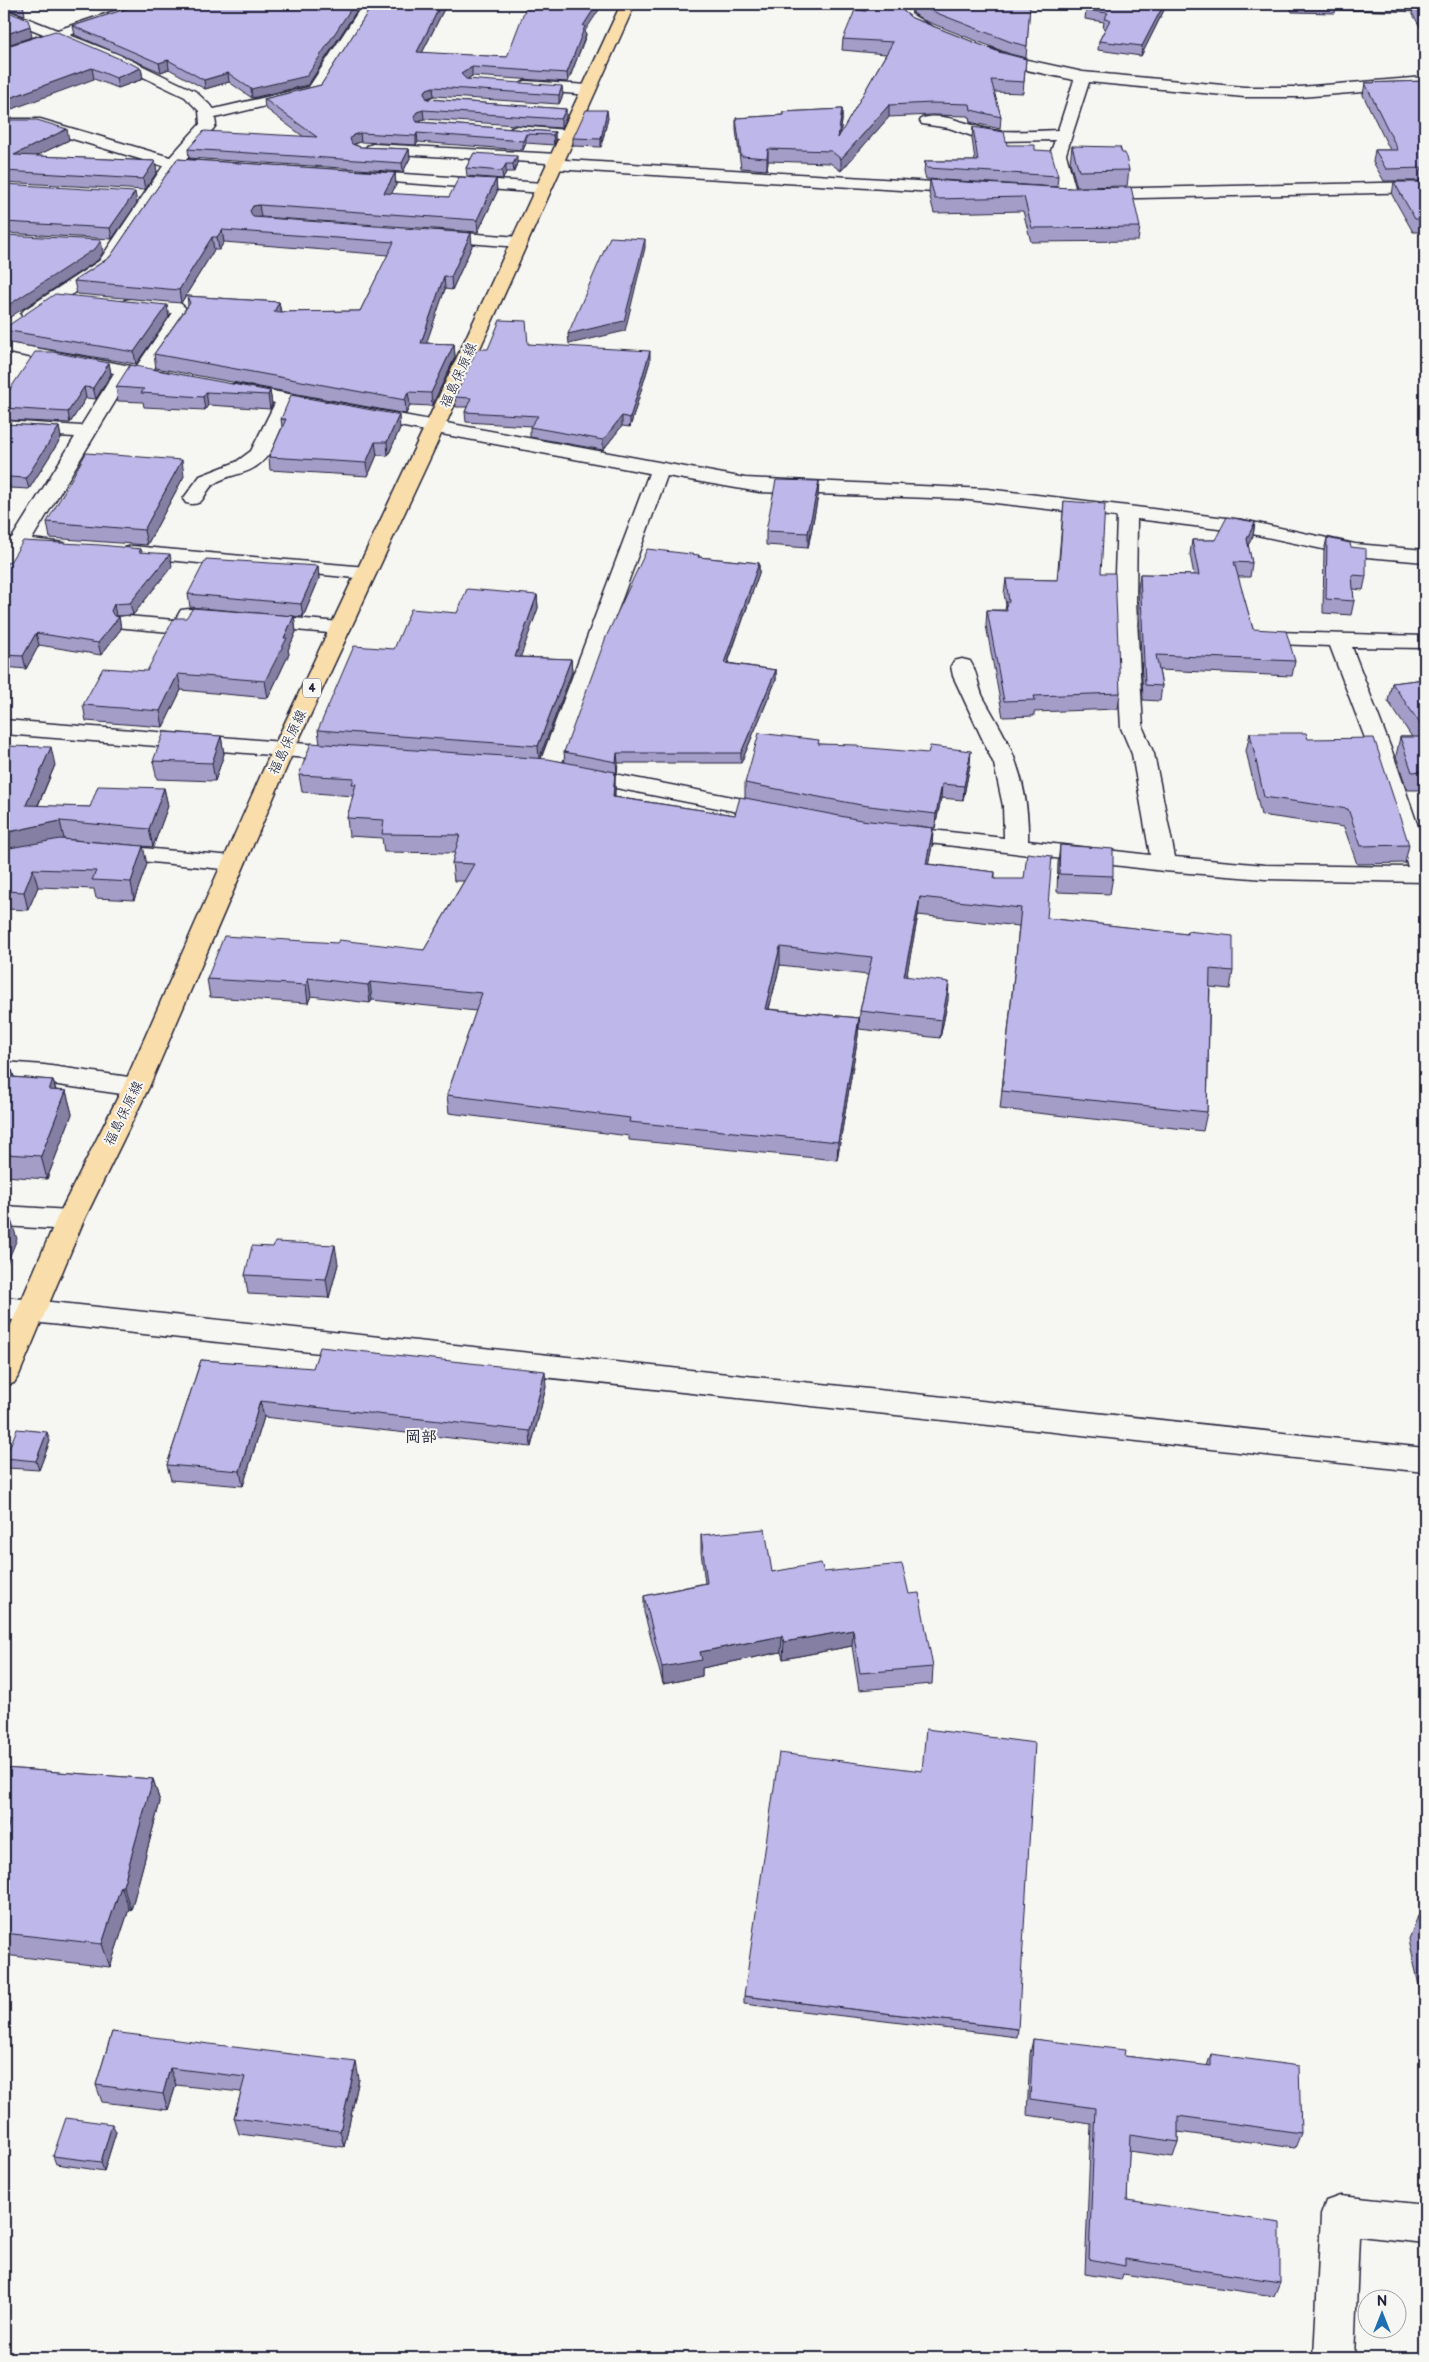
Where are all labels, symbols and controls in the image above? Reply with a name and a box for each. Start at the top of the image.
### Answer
street label: 福島保原線 [436,340,480,411]
road number: 4 [303,678,321,698]
street label: 福島保原線 [265,707,310,778]
street label: 福島保原線 [100,1078,146,1148]
district label: 岡部 [405,1428,437,1447]
north arrow [1356,2290,1406,2340]
text: N [1377,2293,1387,2310]

